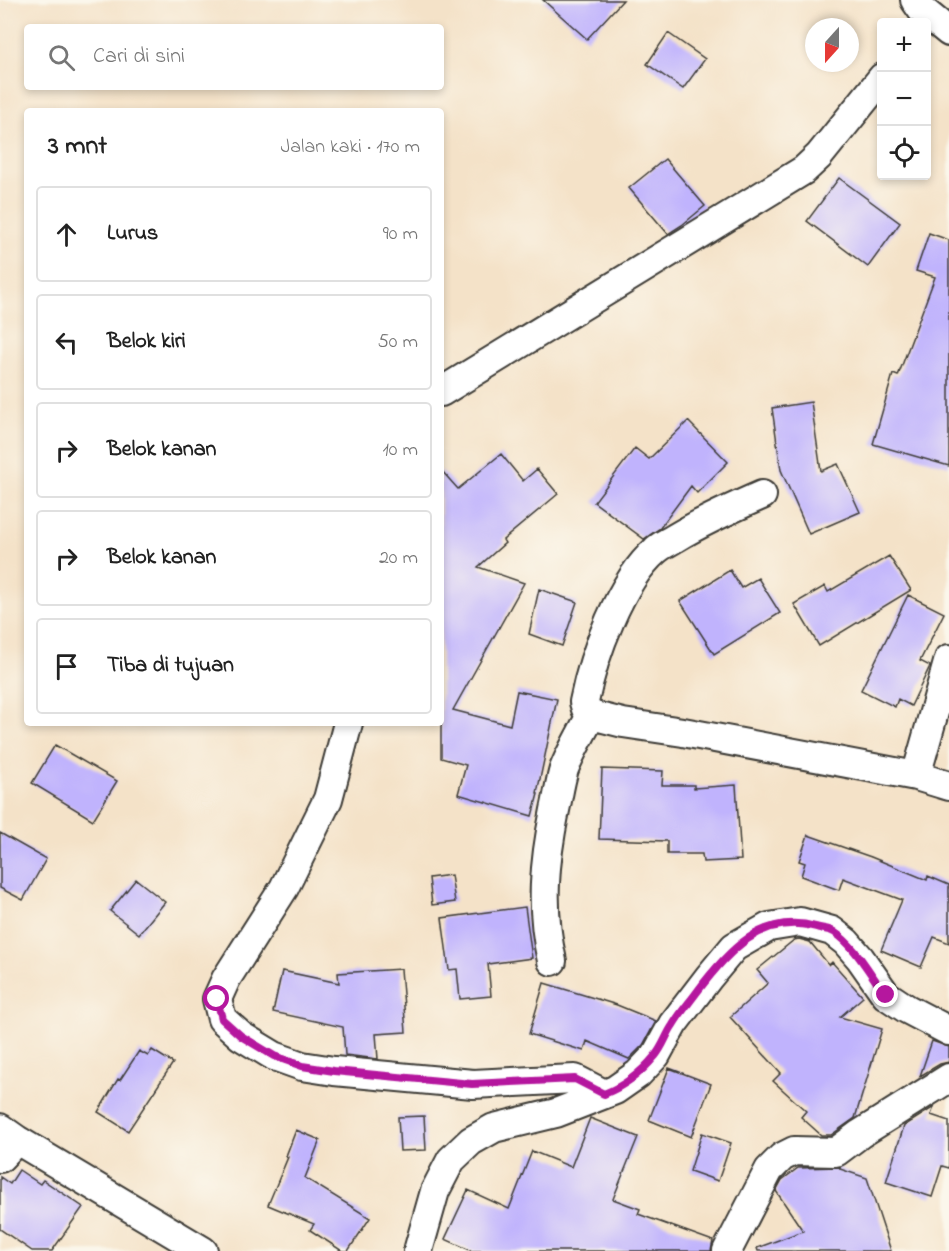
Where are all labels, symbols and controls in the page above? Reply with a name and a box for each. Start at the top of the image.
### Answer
north arrow [805,18,859,72]
map controls [877,18,931,180]
button: + [877,18,931,72]
search box [24,24,444,90]
icon: search [45,41,78,74]
text: Cari di sini [93,41,185,73]
button: − [877,72,931,126]
button: locate [877,126,931,180]
text: 3 mnt [48,128,107,166]
text: Jalan kaki · 170 m [280,133,420,162]
icon: ahead [50,218,83,251]
text: Lurus [107,218,158,250]
text: 90 m [383,220,418,249]
icon: left [50,326,83,359]
text: Belok kiri [107,326,186,358]
text: 50 m [377,328,418,357]
icon: right [50,434,83,467]
text: Belok kanan [107,434,216,466]
text: 10 m [382,436,418,465]
icon: right [50,542,83,575]
text: Belok kanan [107,542,216,574]
text: 20 m [379,544,418,573]
icon: arrive [50,650,83,683]
text: Tiba di tujuan [107,650,234,682]
route end [872,981,898,1007]
route start [203,985,229,1011]

